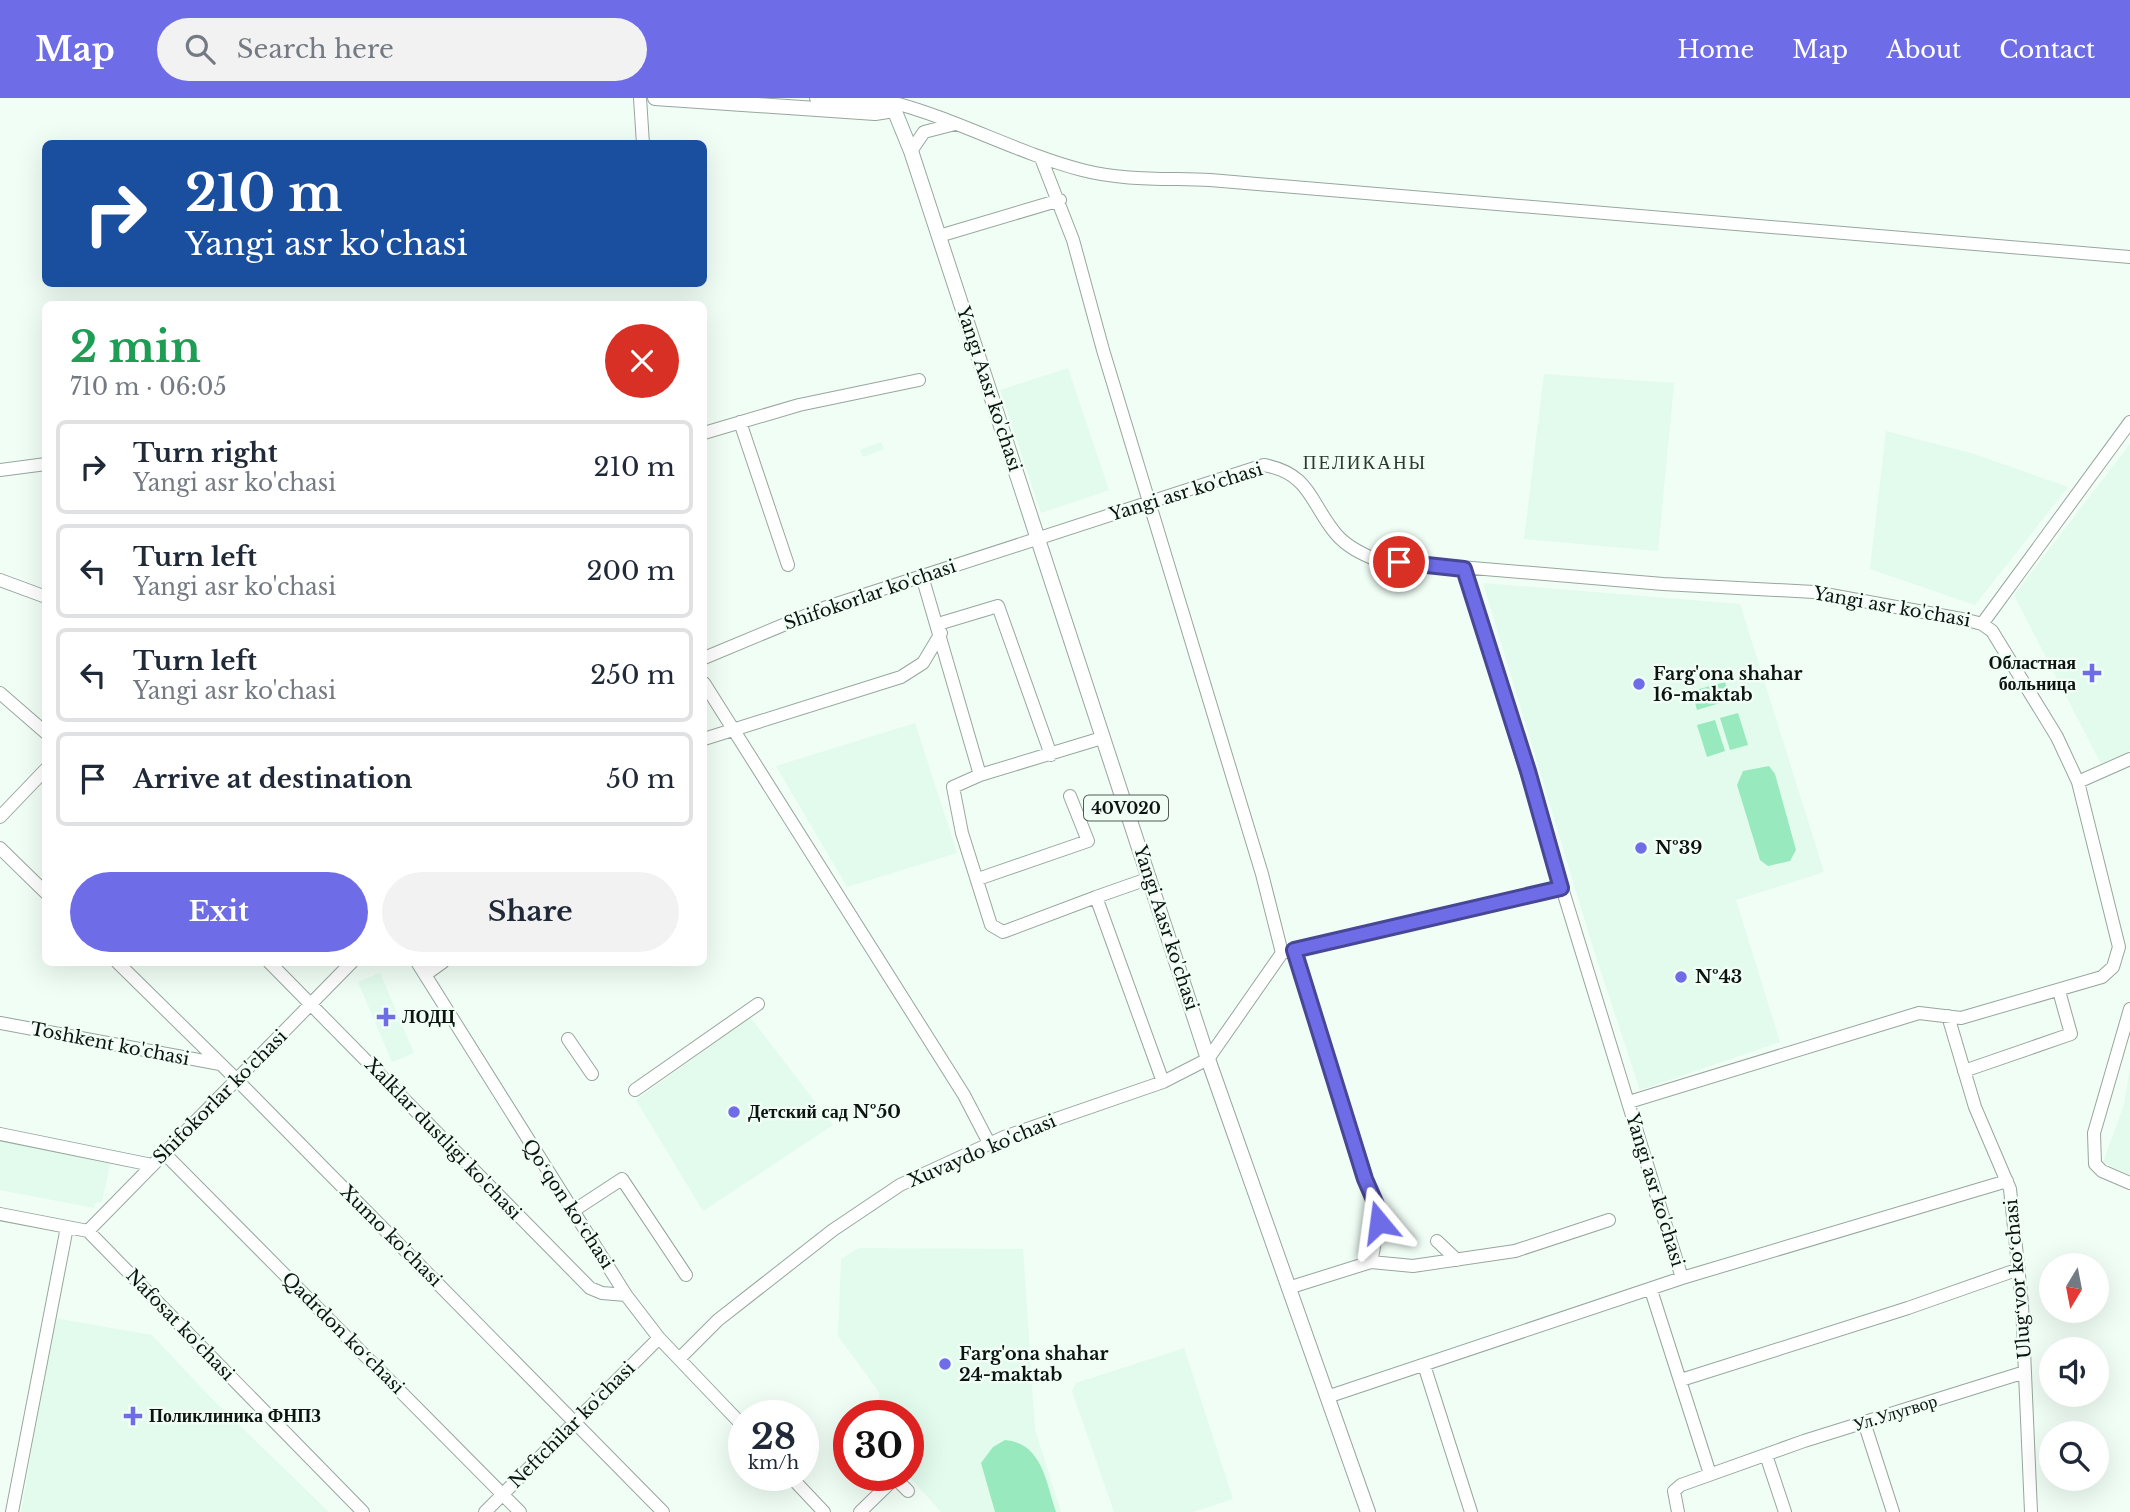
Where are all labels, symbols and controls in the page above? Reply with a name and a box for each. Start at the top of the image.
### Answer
search box [157,18,647,81]
text: Map [35,29,115,70]
icon: search [181,30,219,68]
text: Search here [237,33,394,65]
text: Home [1678,35,1754,64]
text: Map [1792,35,1848,64]
text: About [1886,35,1961,64]
text: Contact [1999,35,2095,64]
text: 210 m [185,163,343,224]
icon: right [70,168,161,259]
text: Yangi asr ko'chasi [185,224,468,264]
street label: Yangi Aasr ko'chasi [952,303,1026,474]
text: 2 min [70,321,201,373]
button: close [605,324,679,398]
text: 710 m · 06:05 [70,373,227,401]
text: Turn right [133,437,278,469]
icon: right [74,448,112,486]
text: 210 m [593,451,675,483]
district label: ПЕЛИКАНЫ [1303,451,1427,474]
street label: Yangi asr ko'chasi [1106,458,1265,526]
text: Yangi asr ko'chasi [133,469,336,497]
pin [1369,532,1429,592]
text: Turn left [133,541,257,573]
icon: arrive [1380,543,1418,581]
icon: left [74,552,112,590]
text: 200 m [586,555,675,587]
street label: Shifokorlar ko'chasi [781,555,959,635]
text: Yangi asr ko'chasi [133,573,336,601]
street label: Yangi asr ko'chasi [1811,582,1972,632]
text: Turn left [133,645,257,677]
place label: Областная больница [1988,652,2076,695]
icon: left [74,656,112,694]
text: 250 m [590,659,675,691]
place label: Farg'ona shahar 16-maktab [1653,663,1803,706]
marker: Областная больница [2082,663,2102,683]
marker: Farg'ona shahar 16-maktab [1631,676,1647,692]
text: Yangi asr ko'chasi [133,677,336,705]
icon: arrive [74,760,112,798]
text: Arrive at destination [133,763,413,795]
text: 50 m [606,763,675,795]
road number: 40V020 [1084,796,1168,820]
place label: №39 [1655,837,1702,859]
marker: №39 [1633,840,1649,856]
street label: Yangi Aasr ko'chasi [1129,842,1203,1013]
button: Exit [70,872,368,952]
button: Share [382,872,679,952]
place label: №43 [1695,966,1742,988]
marker: №43 [1673,969,1689,985]
place label: ЛОДЦ [402,1006,455,1028]
marker: ЛОДЦ [376,1007,396,1027]
street label: Toshkent ko'chasi [29,1018,191,1070]
street label: Shifokorlar ko'chasi [148,1025,292,1169]
street label: Xalklar dustligi ko'chasi [360,1054,526,1224]
place label: Детский сад №50 [748,1101,901,1123]
marker: Детский сад №50 [726,1104,742,1120]
street label: Xuvaydo ko'chasi [905,1110,1059,1192]
street label: Yangi asr ko'chasi [1621,1110,1689,1269]
street label: Qoʻqon koʻchasi [518,1135,618,1273]
street label: Xumo ko'chasi [336,1181,446,1291]
position arrow [1342,1185,1416,1259]
street label: Ulugʻvor koʻchasi [2000,1198,2036,1360]
north arrow [2039,1253,2109,1323]
map controls [2039,1253,2109,1491]
street label: Nafosat ko'chasi [121,1265,239,1385]
street label: Qadrdon koʻchasi [277,1267,409,1399]
button: sound [2039,1337,2109,1407]
place label: Farg'ona shahar 24-maktab [959,1343,1109,1386]
marker: Farg'ona shahar 24-maktab [937,1356,953,1372]
street label: Neftchilar ko'chasi [504,1357,640,1493]
street label: Ул.Улугвор [1850,1390,1940,1436]
speed limit sign: 30 [833,1400,924,1491]
place label: Поликлиника ФНПЗ [149,1405,321,1427]
marker: Поликлиника ФНПЗ [123,1406,143,1426]
text: 28 [751,1415,796,1458]
button: search [2039,1421,2109,1491]
text: km/h [748,1452,799,1474]

